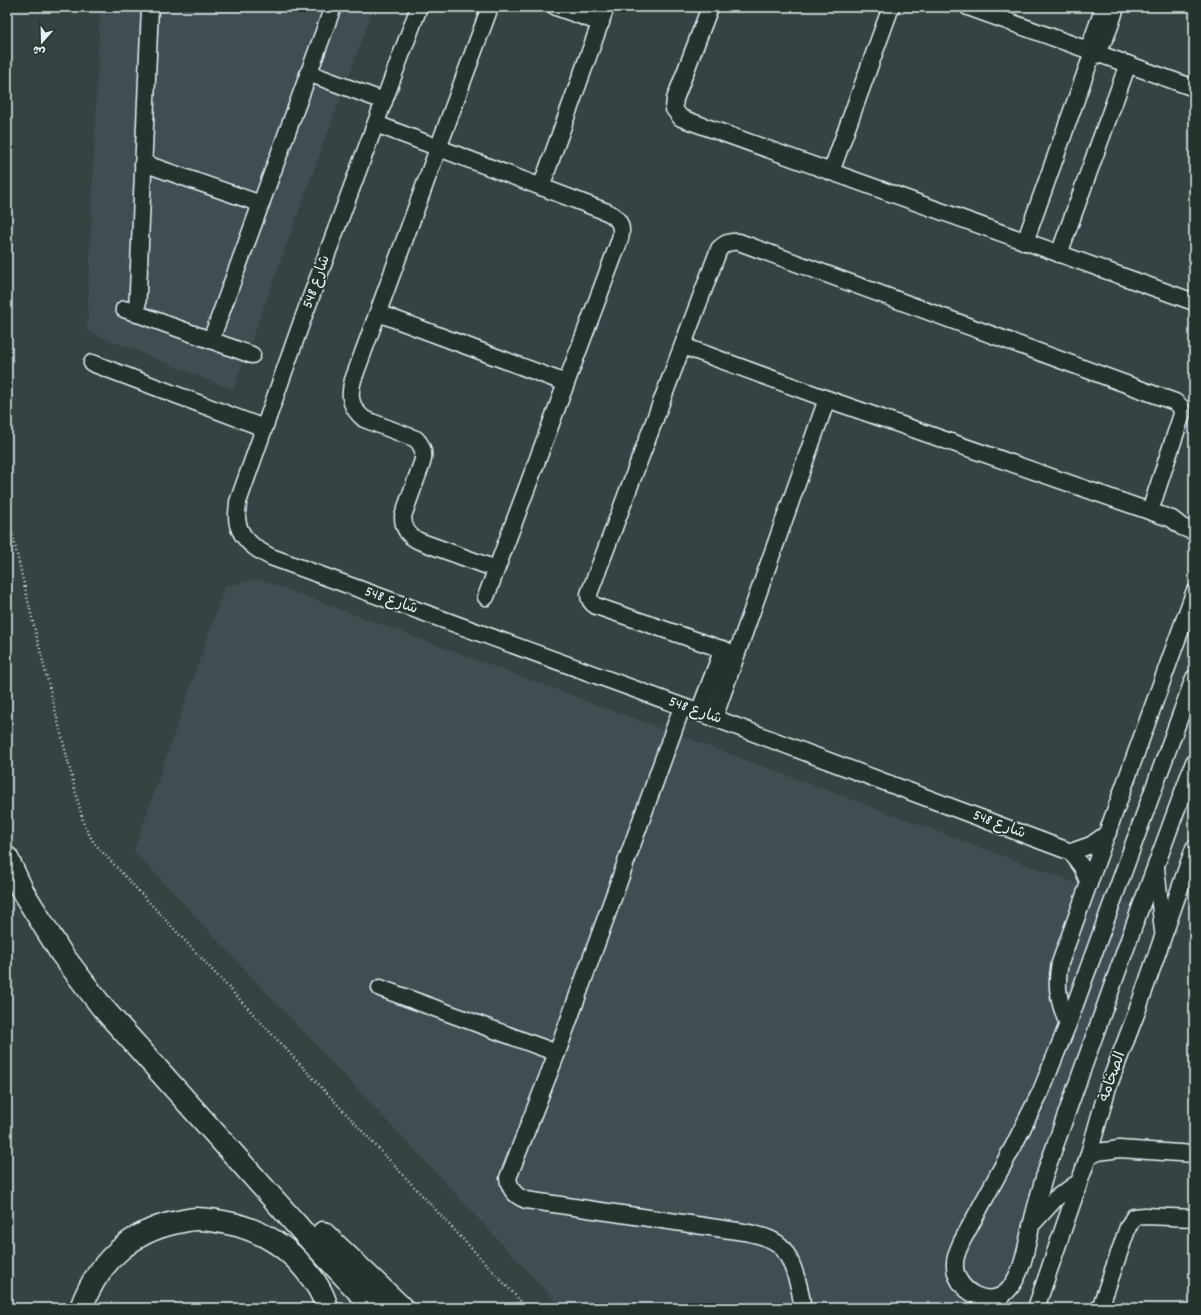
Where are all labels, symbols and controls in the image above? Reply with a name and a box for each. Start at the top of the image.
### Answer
north arrow [22,22,62,62]
text: ش [31,40,48,59]
street label: شارع 548 [297,252,337,312]
street label: شارع 548 [361,581,421,621]
street label: شارع 548 [665,691,725,731]
street label: شارع 548 [969,805,1029,845]
street label: الصخامة [1094,1049,1132,1105]

